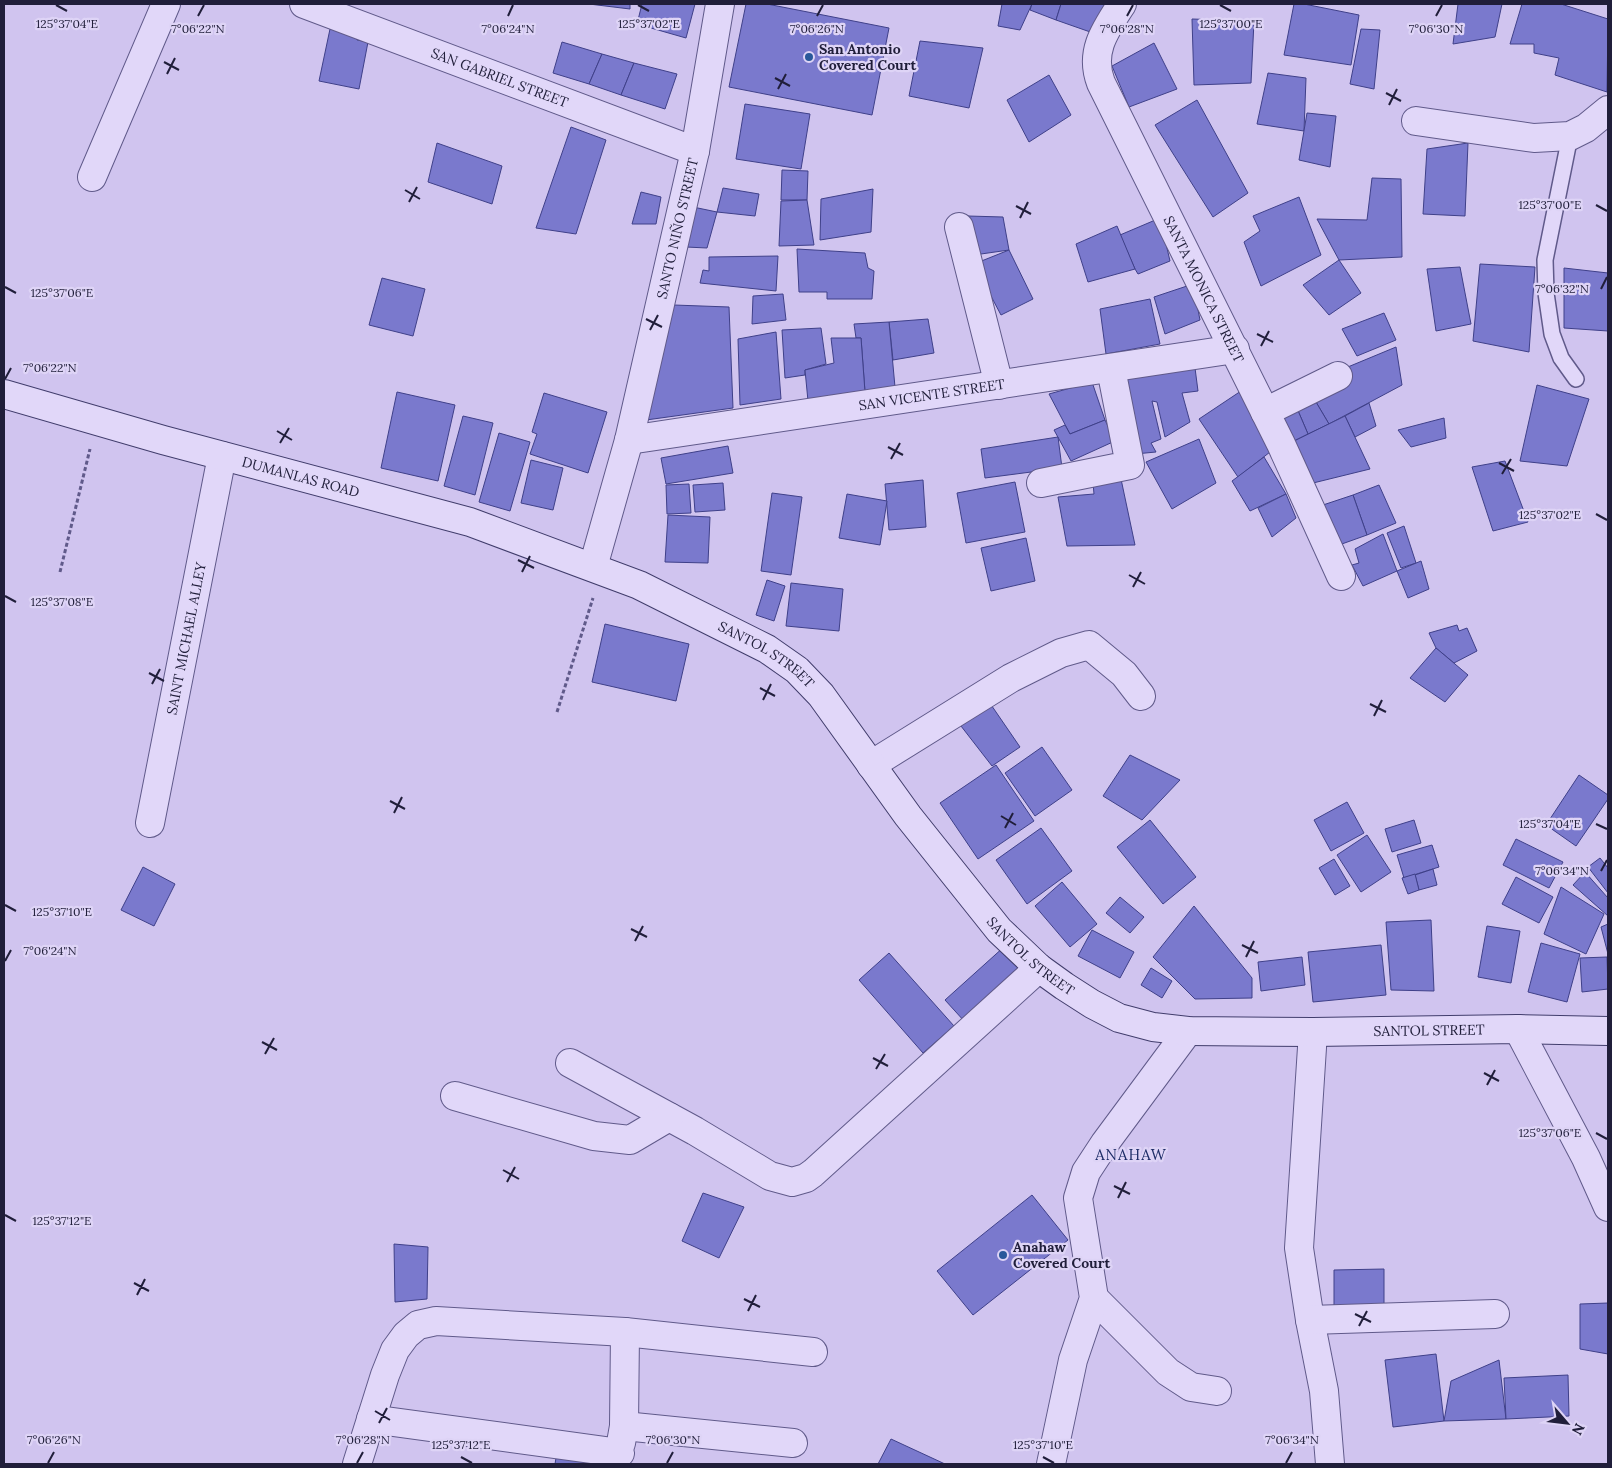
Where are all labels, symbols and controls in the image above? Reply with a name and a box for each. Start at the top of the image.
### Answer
text: 125°37'04"E [36,16,98,31]
text: 125°37'02"E [618,16,680,31]
text: 125°37'00"E [1199,16,1263,31]
text: 7°06'22"N [171,21,225,36]
text: 7°06'24"N [481,21,535,36]
text: 7°06'26"N [790,21,844,36]
text: 7°06'28"N [1100,21,1154,36]
text: 7°06'30"N [1409,21,1463,36]
place label: San Antonio Covered Court [819,40,916,74]
street label: SAN GABRIEL STREET [428,44,571,112]
marker: San Antonio Covered Court [803,51,815,63]
street label: SANTO NIÑO STREET [652,156,702,301]
text: 125°37'00"E [1518,197,1582,212]
street label: SANTA MONICA STREET [1160,213,1248,366]
text: 7°06'32"N [1535,281,1589,296]
text: 125°37'06"E [31,285,93,300]
text: 7°06'22"N [23,360,77,375]
street label: SAN VICENTE STREET [857,375,1006,414]
street label: DUMANLAS ROAD [240,452,361,501]
text: 125°37'02"E [1519,507,1581,522]
street label: SAINT MICHAEL ALLEY [162,560,210,716]
text: 125°37'08"E [31,594,93,609]
street label: SANTOL STREET [715,617,818,692]
text: 125°37'04"E [1519,816,1581,831]
text: 7°06'34"N [1535,863,1589,878]
text: 125°37'10"E [32,904,92,919]
street label: SANTOL STREET [983,913,1078,999]
text: 7°06'24"N [23,943,77,958]
street label: SANTOL STREET [1373,1020,1485,1040]
text: 125°37'06"E [1519,1125,1581,1140]
district label: ANAHAW [1094,1145,1167,1164]
text: 125°37'12"E [32,1213,92,1228]
place label: Anahaw Covered Court [1013,1238,1110,1272]
marker: Anahaw Covered Court [997,1249,1009,1261]
north arrow [1542,1398,1592,1448]
text: N [1568,1420,1589,1438]
text: 7°06'26"N [27,1432,81,1447]
text: 7°06'28"N [336,1432,390,1447]
text: 7°06'30"N [646,1432,700,1447]
text: 7°06'34"N [1265,1432,1319,1447]
text: 125°37'12"E [431,1437,491,1452]
text: 125°37'10"E [1013,1437,1073,1452]

